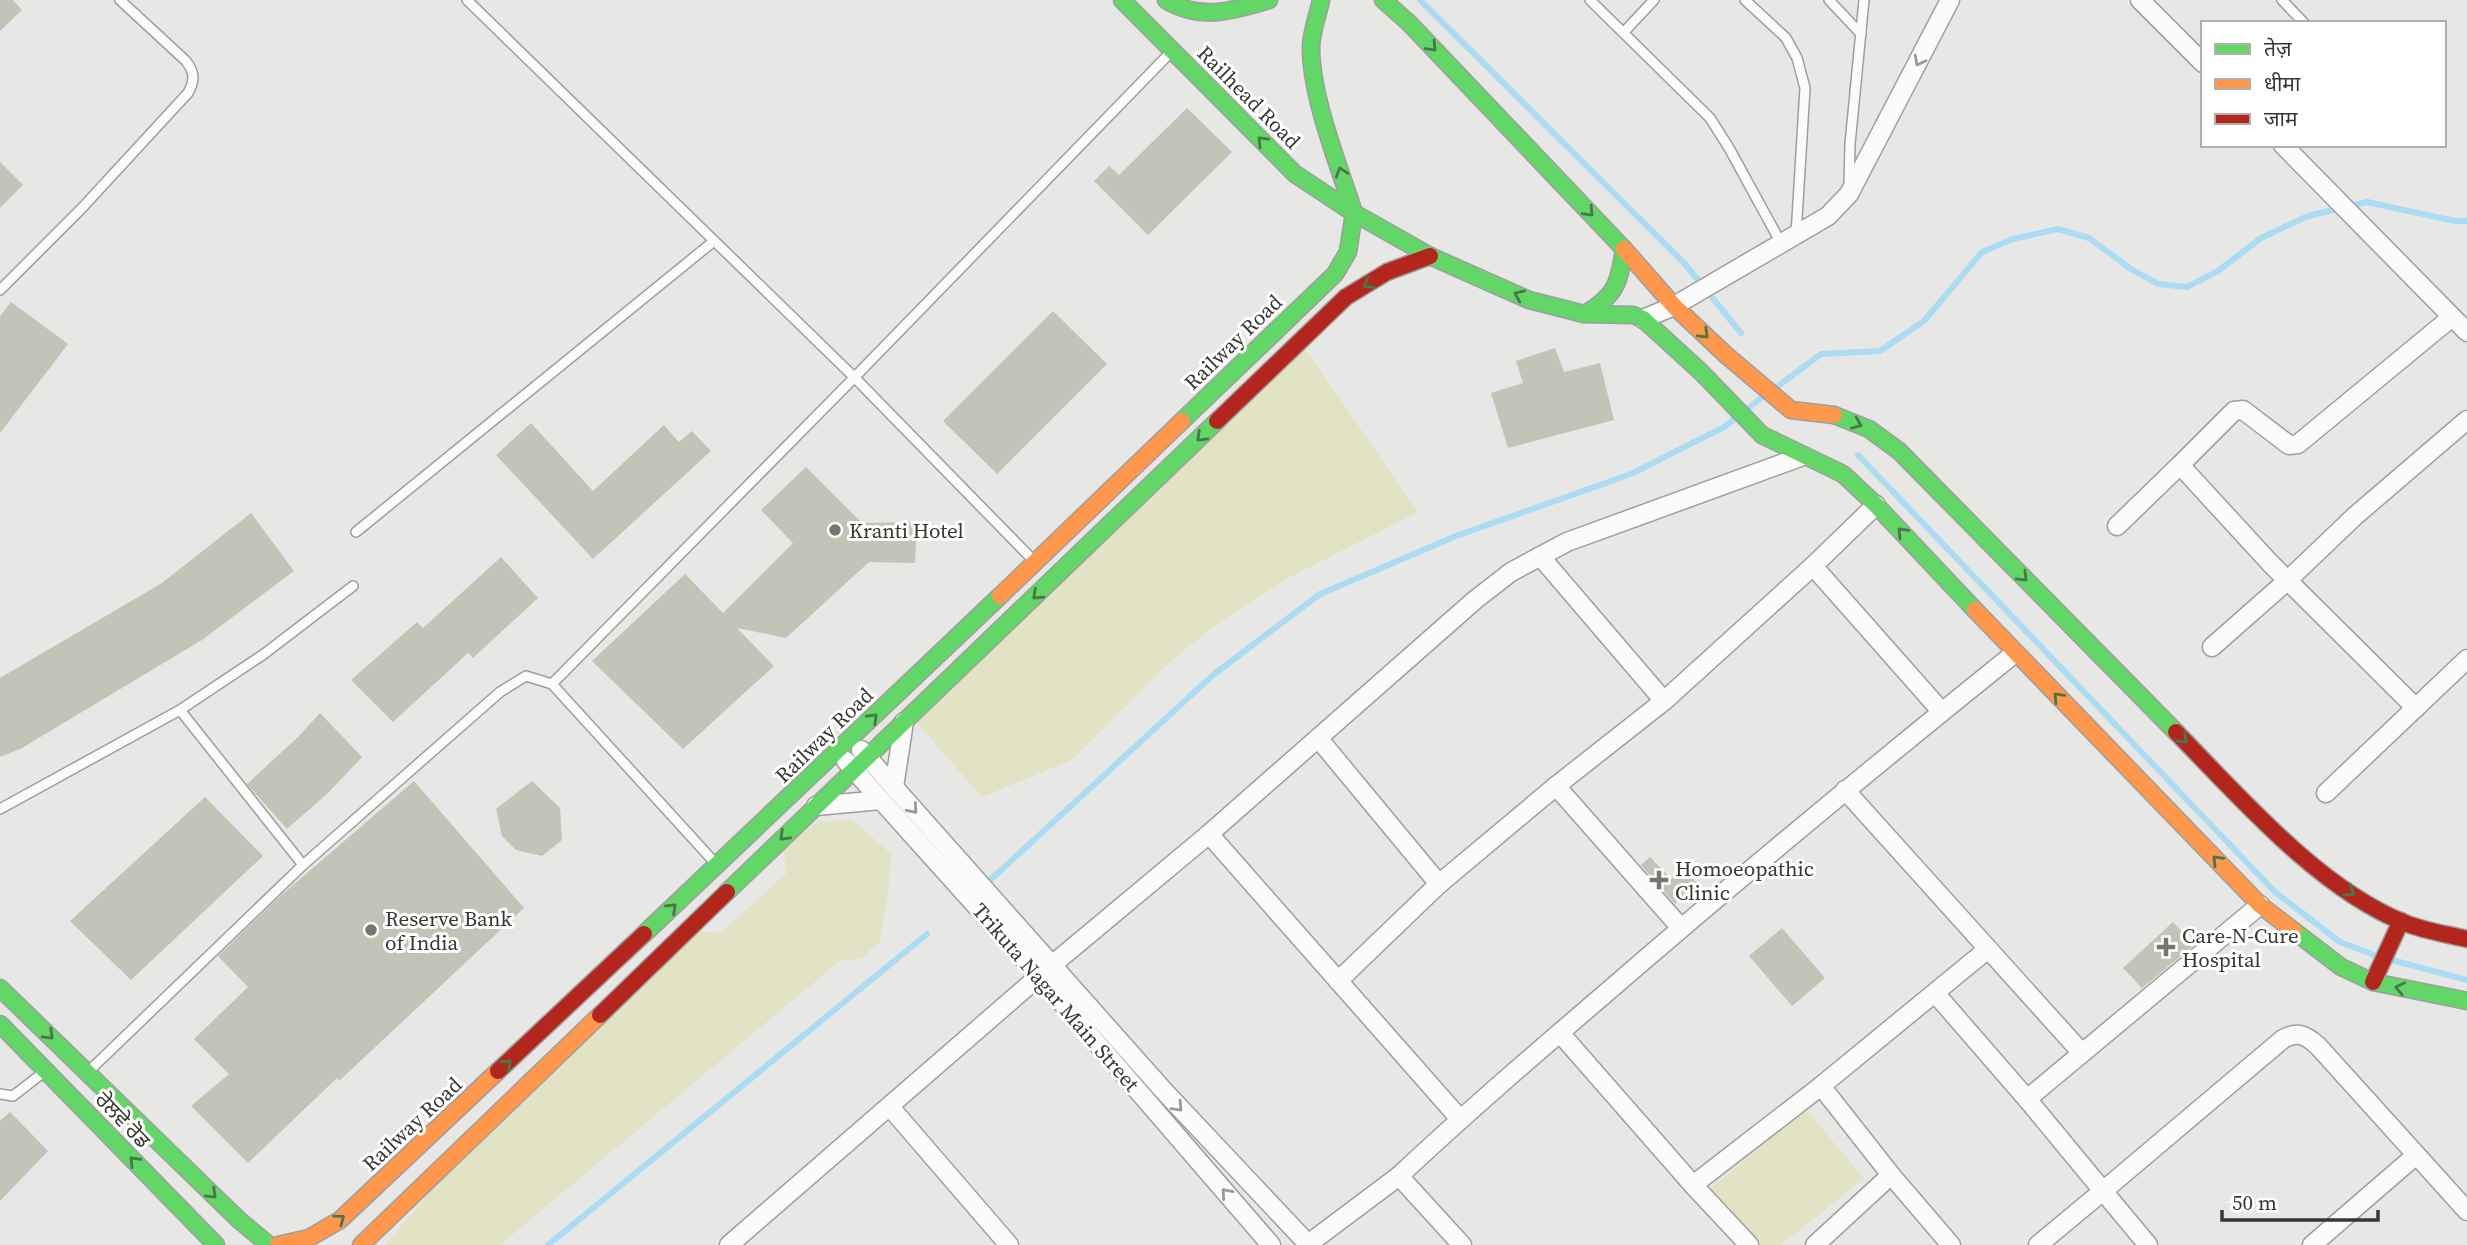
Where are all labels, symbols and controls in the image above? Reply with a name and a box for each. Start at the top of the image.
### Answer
legend [2201,21,2446,147]
text: तेज़ [2264,34,2292,63]
street label: Railhead Road [1191,39,1307,155]
one-way arrow [1424,39,1437,52]
one-way arrow [1914,54,1928,66]
text: धीमा [2264,69,2301,98]
text: जाम [2264,104,2298,133]
one-way arrow [1258,136,1271,149]
one-way arrow [1334,166,1349,178]
one-way arrow [1580,204,1593,217]
one-way arrow [1363,275,1376,288]
street label: Railway Road [1178,288,1288,396]
one-way arrow [1513,289,1526,303]
one-way arrow [1696,326,1709,339]
one-way arrow [1850,415,1862,429]
one-way arrow [1196,429,1209,442]
place label: Kranti Hotel [849,516,964,545]
marker: Kranti Hotel [827,522,843,538]
one-way arrow [1897,527,1910,540]
one-way arrow [2015,568,2028,581]
one-way arrow [1032,587,1045,599]
street label: Railway Road [769,681,879,789]
one-way arrow [2054,693,2066,705]
one-way arrow [865,713,878,726]
one-way arrow [2175,730,2188,743]
one-way arrow [905,800,917,813]
one-way arrow [779,828,792,841]
place label: Homoeopathic Clinic [1675,854,1814,907]
one-way arrow [2212,855,2225,868]
marker: Homoeopathic Clinic [1649,870,1669,890]
one-way arrow [2342,884,2355,896]
street label: Trikuta Nagar Main Street [966,896,1146,1098]
place label: Reserve Bank of India [385,904,512,957]
one-way arrow [664,904,677,916]
place label: Care-N-Cure Hospital [2182,921,2299,974]
marker: Reserve Bank of India [363,922,379,938]
marker: Care-N-Cure Hospital [2156,937,2176,957]
one-way arrow [2394,982,2406,997]
one-way arrow [41,1027,54,1040]
one-way arrow [499,1060,512,1072]
street label: Railway Road [356,1070,468,1178]
street label: ਰੇਲਵੇ ਰੋਡ [88,1085,157,1155]
one-way arrow [1170,1099,1182,1112]
one-way arrow [129,1156,142,1169]
scale bar [2222,1178,2378,1222]
one-way arrow [204,1185,217,1198]
text: 50 m [2232,1188,2277,1217]
one-way arrow [1222,1189,1234,1202]
one-way arrow [332,1214,345,1227]

